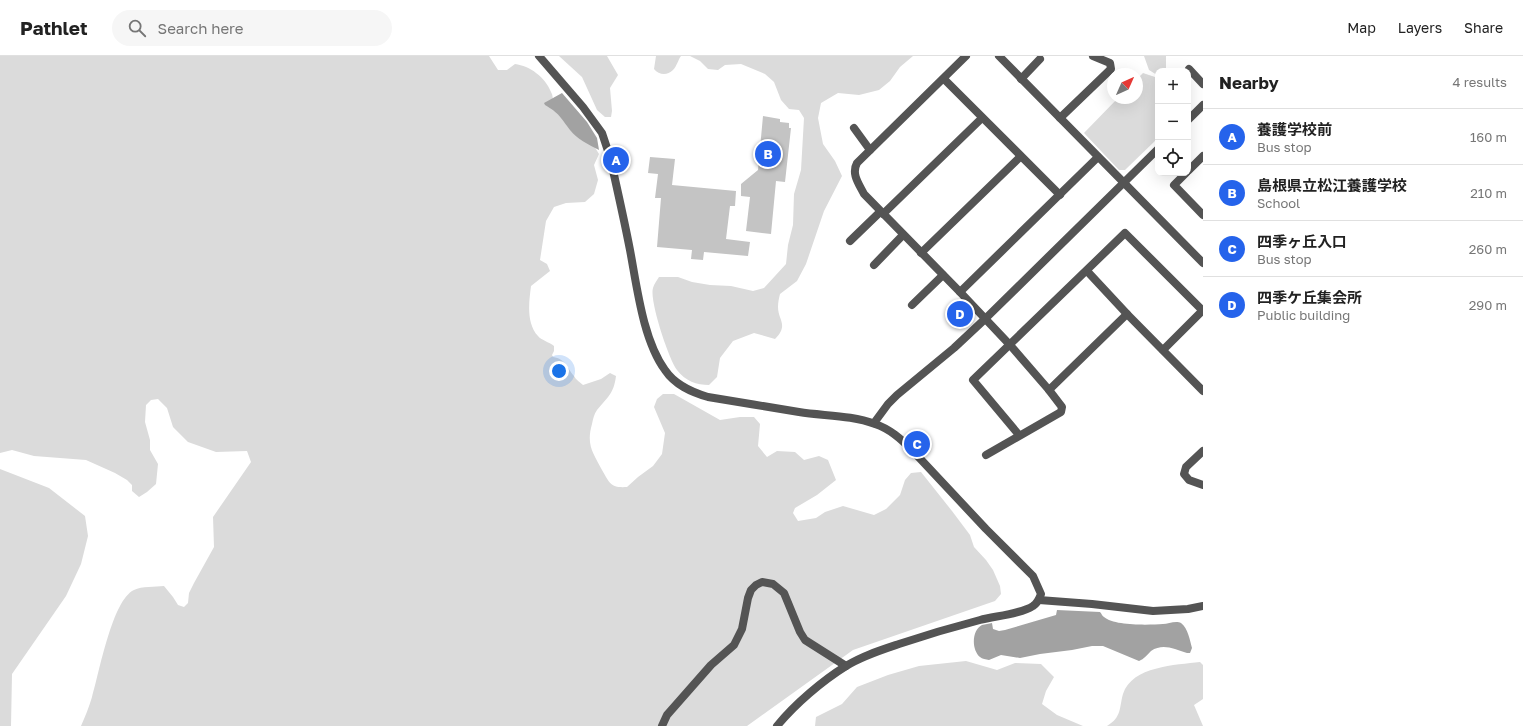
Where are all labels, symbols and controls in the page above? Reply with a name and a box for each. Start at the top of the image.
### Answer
search box [112,10,392,46]
text: Pathlet [20,16,88,39]
icon: search [126,17,148,39]
text: Search here [158,19,244,37]
text: Map [1347,19,1376,36]
text: Layers [1398,19,1442,36]
text: Share [1464,19,1503,36]
north arrow [1107,68,1143,104]
map controls [1155,68,1191,176]
button: + [1155,68,1191,104]
text: Nearby [1219,72,1279,93]
text: 4 results [1453,74,1507,90]
button: − [1155,104,1191,140]
text: 養護学校前 [1257,120,1332,138]
text: A [1227,129,1237,145]
text: 160 m [1470,129,1507,145]
pin: B [755,139,781,169]
text: Bus stop [1257,139,1312,155]
button: locate [1155,140,1191,176]
pin: A [603,145,629,175]
text: 島根県立松江養護学校 [1257,176,1407,194]
text: B [1227,185,1237,201]
text: 210 m [1470,185,1507,201]
text: School [1257,195,1300,211]
text: 四季ヶ丘入口 [1257,232,1347,250]
text: C [1227,241,1237,257]
text: 260 m [1469,241,1507,257]
text: Bus stop [1257,251,1312,267]
text: 四季ケ丘集会所 [1257,288,1362,306]
text: D [1227,297,1237,313]
text: 290 m [1469,297,1507,313]
pin: D [947,299,973,329]
text: Public building [1257,307,1350,323]
your location [549,361,569,381]
pin: C [904,429,930,459]

